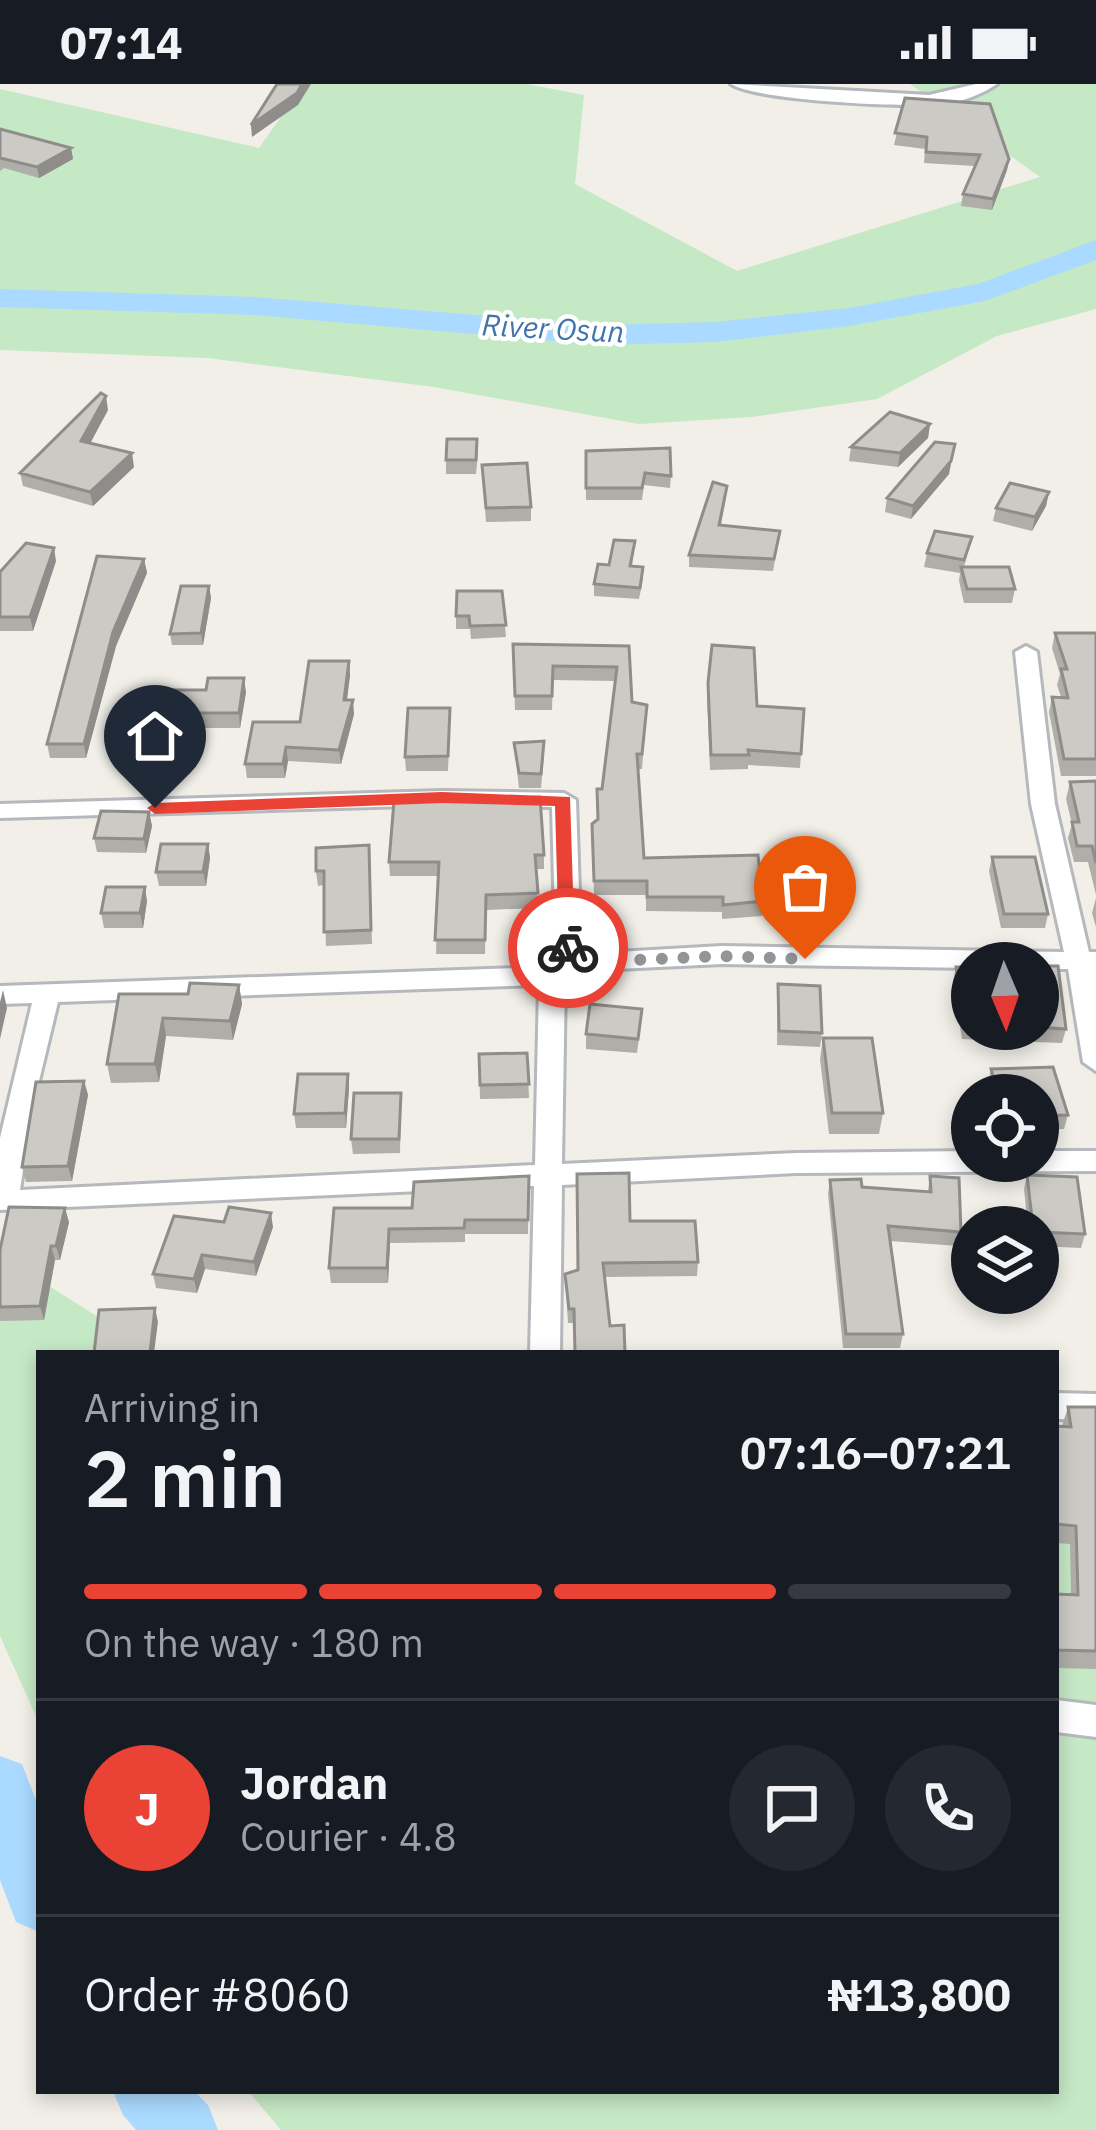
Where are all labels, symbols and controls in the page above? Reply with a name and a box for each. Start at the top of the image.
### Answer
text: 07:14 [60,13,183,71]
water label: River Osun [481,304,625,351]
pin [104,685,206,808]
icon: home [122,703,188,769]
pin [754,836,856,959]
icon: bag [772,854,838,920]
courier [508,888,628,1008]
icon: bike [535,915,601,981]
north arrow [951,942,1059,1050]
map controls [951,942,1059,1314]
button: locate [951,1074,1059,1182]
button: layers [951,1206,1059,1314]
text: Arriving in [84,1382,260,1433]
text: 07:16–07:21 [740,1423,1011,1481]
text: 2 min [84,1427,286,1528]
text: On the way · 180 m [84,1617,424,1668]
button: chat [729,1745,855,1871]
button: phone [885,1745,1011,1871]
text: Jordan [240,1753,388,1811]
text: J [134,1779,160,1837]
text: Courier · 4.8 [240,1811,457,1862]
text: Order #8060 [84,1965,350,2023]
text: ₦13,800 [827,1965,1011,2023]

